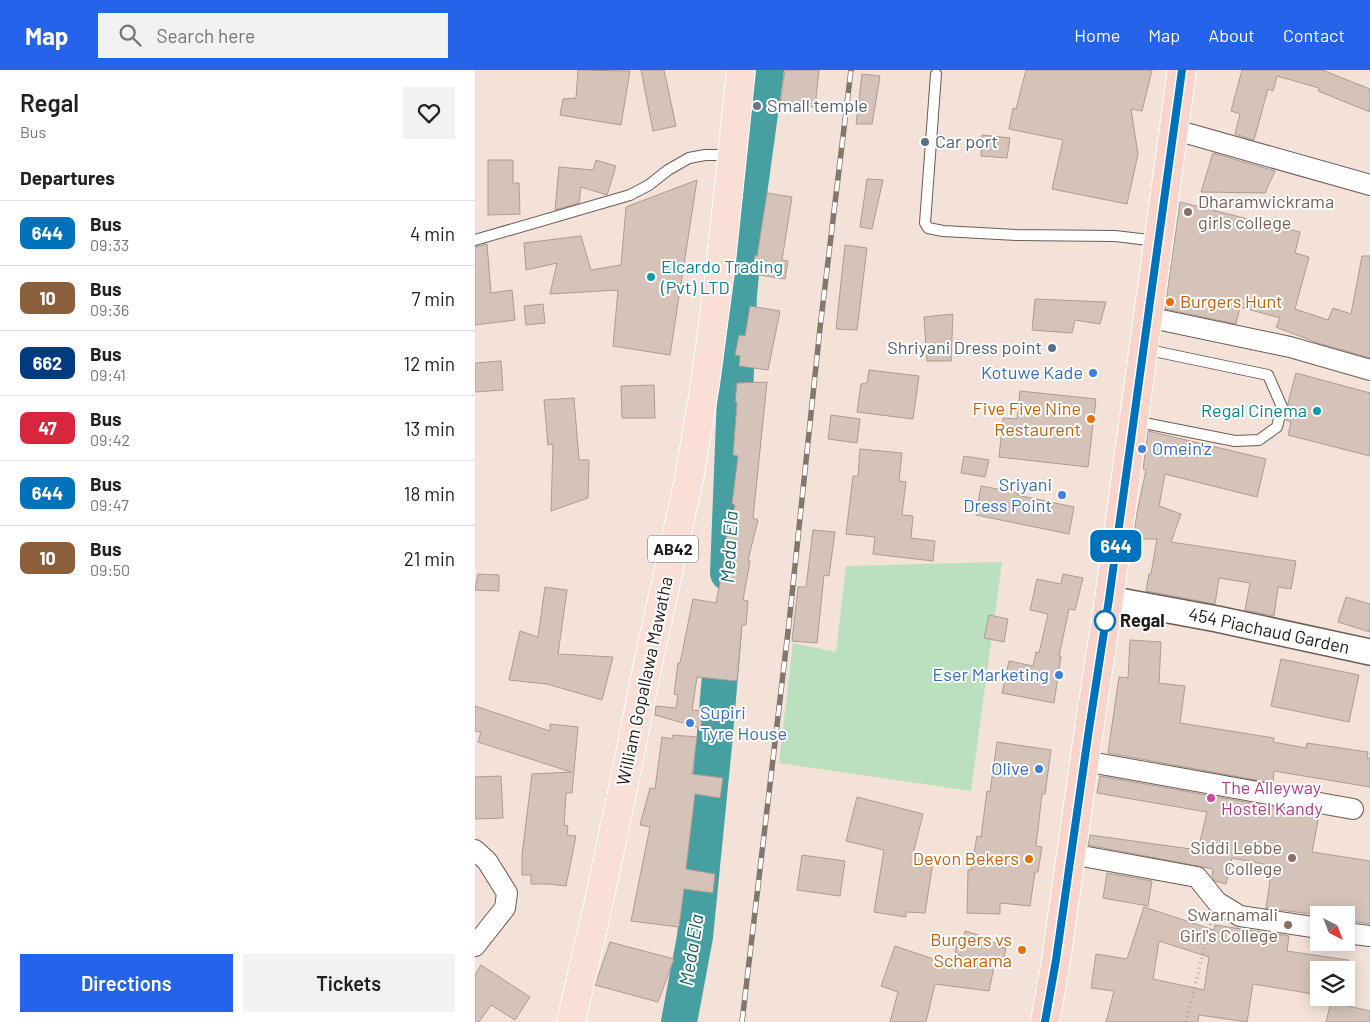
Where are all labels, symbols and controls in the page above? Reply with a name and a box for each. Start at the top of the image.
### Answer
search box [98,13,448,58]
text: Map [25,21,68,50]
icon: search [116,21,144,49]
text: Search here [156,24,255,47]
text: Home [1074,24,1120,46]
text: Map [1148,24,1180,46]
text: About [1208,24,1255,46]
text: Contact [1283,24,1345,46]
button: heart [403,87,455,139]
text: Regal [20,88,79,117]
place label: Small temple [767,94,868,116]
marker: Small temple [751,100,763,112]
text: Bus [20,122,46,141]
place label: Car port [935,130,998,152]
marker: Car port [919,136,931,148]
text: Departures [20,166,115,189]
place label: Dharamwickrama girls college [1198,190,1334,233]
marker: Dharamwickrama girls college [1182,206,1194,218]
text: Bus [90,212,122,235]
text: 644 [32,222,63,244]
text: 4 min [410,222,455,245]
text: 09:33 [90,235,129,254]
place label: Elcardo Trading (Pvt) LTD [660,255,783,298]
marker: Elcardo Trading (Pvt) LTD [645,271,657,283]
text: Bus [90,277,122,300]
text: 10 [39,287,56,309]
text: 7 min [411,287,455,310]
place label: Burgers Hunt [1180,290,1283,312]
marker: Burgers Hunt [1164,296,1176,308]
text: 09:36 [90,300,129,319]
place label: Shriyani Dress point [887,336,1042,358]
text: Bus [90,342,122,365]
marker: Shriyani Dress point [1046,342,1058,354]
text: 662 [33,352,62,374]
text: 12 min [404,352,455,375]
place label: Kotuwe Kade [981,361,1083,383]
text: 09:41 [90,365,126,384]
marker: Kotuwe Kade [1087,367,1099,379]
place label: Five Five Nine Restaurent [973,397,1081,440]
place label: Regal Cinema [1201,399,1307,421]
marker: Regal Cinema [1311,405,1323,417]
text: Bus [90,407,122,430]
marker: Five Five Nine Restaurent [1085,413,1097,425]
text: 47 [38,417,57,439]
text: 13 min [404,417,455,440]
text: 09:42 [90,430,130,449]
place label: Omein'z [1152,437,1212,459]
marker: Omein'z [1136,443,1148,455]
text: Bus [90,472,122,495]
place label: Sriyani Dress Point [963,473,1052,516]
text: 644 [32,482,63,504]
text: 18 min [404,482,455,505]
marker: Sriyani Dress Point [1056,489,1068,501]
text: 09:47 [90,495,129,514]
water label: Meda Ela [715,510,742,584]
line badge: 644 [1087,530,1145,562]
text: 644 [1100,535,1132,557]
road number: AB42 [648,536,698,562]
text: Bus [90,537,122,560]
text: 10 [39,547,56,569]
text: 21 min [404,547,455,570]
text: 09:50 [90,560,130,579]
street label: William Gopallawa Mawatha [611,574,677,787]
street label: 454 Piachaud Garden [1187,602,1352,658]
place label: Regal [1120,609,1165,631]
marker: Regal [1094,610,1116,632]
place label: Eser Marketing [932,663,1049,685]
marker: Eser Marketing [1053,669,1065,681]
place label: Supiri Tyre House [700,701,787,744]
marker: Supiri Tyre House [684,717,696,729]
place label: Olive [991,757,1029,779]
marker: Olive [1033,763,1045,775]
place label: The Alleyway Hostel Kandy [1221,776,1323,819]
marker: The Alleyway Hostel Kandy [1205,792,1217,804]
place label: Siddi Lebbe College [1190,836,1282,879]
place label: Devon Bekers [913,847,1019,869]
marker: Siddi Lebbe College [1286,852,1298,864]
marker: Devon Bekers [1023,853,1035,865]
place label: Swarnamali Girl's College [1180,903,1278,946]
north arrow [1310,906,1355,951]
map controls [1310,906,1355,1006]
water label: Meda Ela [673,912,708,987]
marker: Swarnamali Girl's College [1282,919,1294,931]
place label: Burgers vs Scharama [930,928,1012,971]
marker: Burgers vs Scharama [1016,944,1028,956]
button: Directions [20,954,233,1012]
button: Tickets [243,954,455,1012]
button: layers [1310,961,1355,1006]

